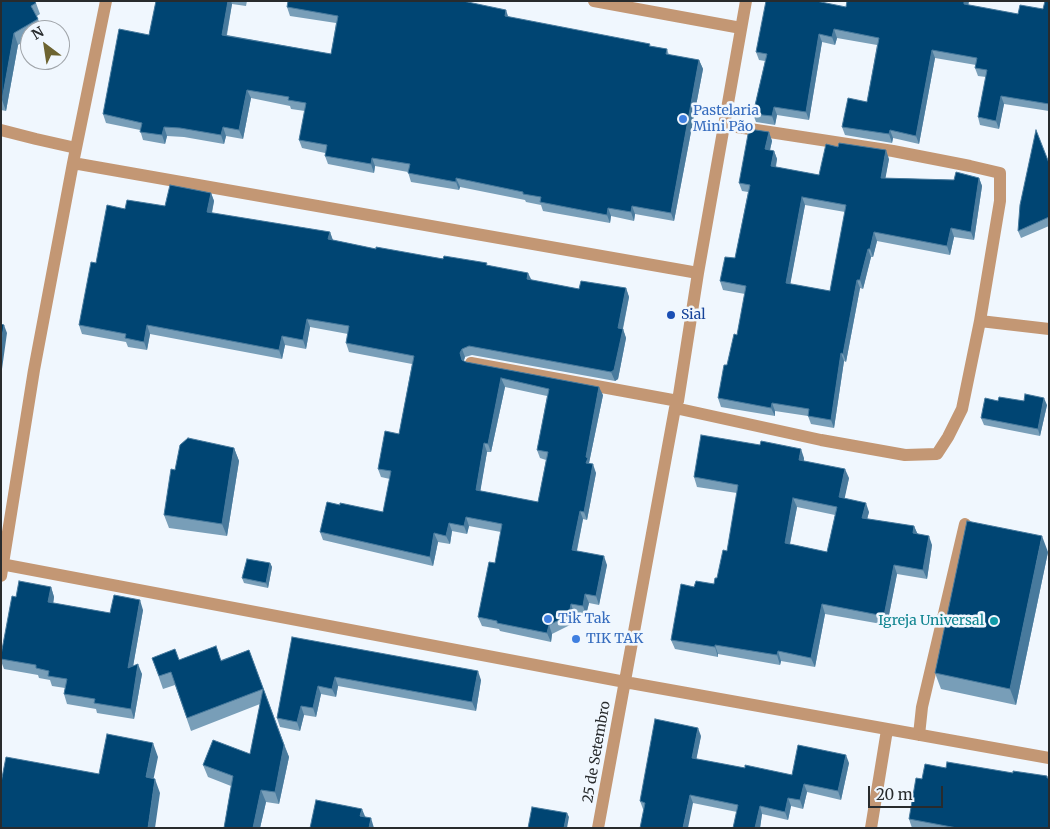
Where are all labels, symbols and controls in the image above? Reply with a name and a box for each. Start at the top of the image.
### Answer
north arrow [20,20,70,70]
text: N [28,22,47,44]
place label: Pastelaria Mini Pão [693,103,759,136]
marker: Pastelaria Mini Pão [677,113,689,125]
place label: Sial [681,307,706,323]
marker: Sial [665,309,677,321]
place label: Tik Tak [558,611,610,627]
marker: Tik Tak [542,613,554,625]
place label: Igreja Universal [878,613,984,629]
marker: Igreja Universal [988,615,1000,627]
place label: TIK TAK [586,631,643,647]
marker: TIK TAK [570,633,582,645]
street label: 25 de Setembro [580,700,614,804]
scale bar [870,776,945,808]
text: 20 m [876,785,913,804]

